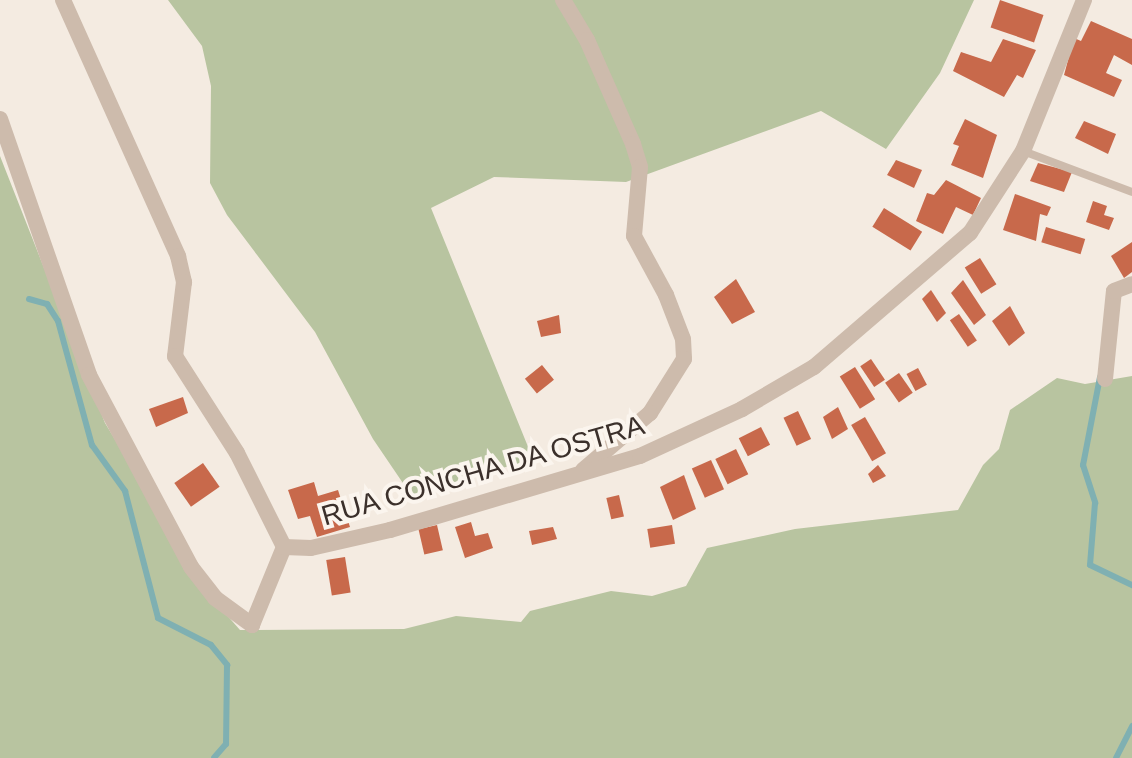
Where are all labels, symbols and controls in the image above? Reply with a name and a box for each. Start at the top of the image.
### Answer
street label: RUA CONCHA DA OSTRA [315,408,651,534]

